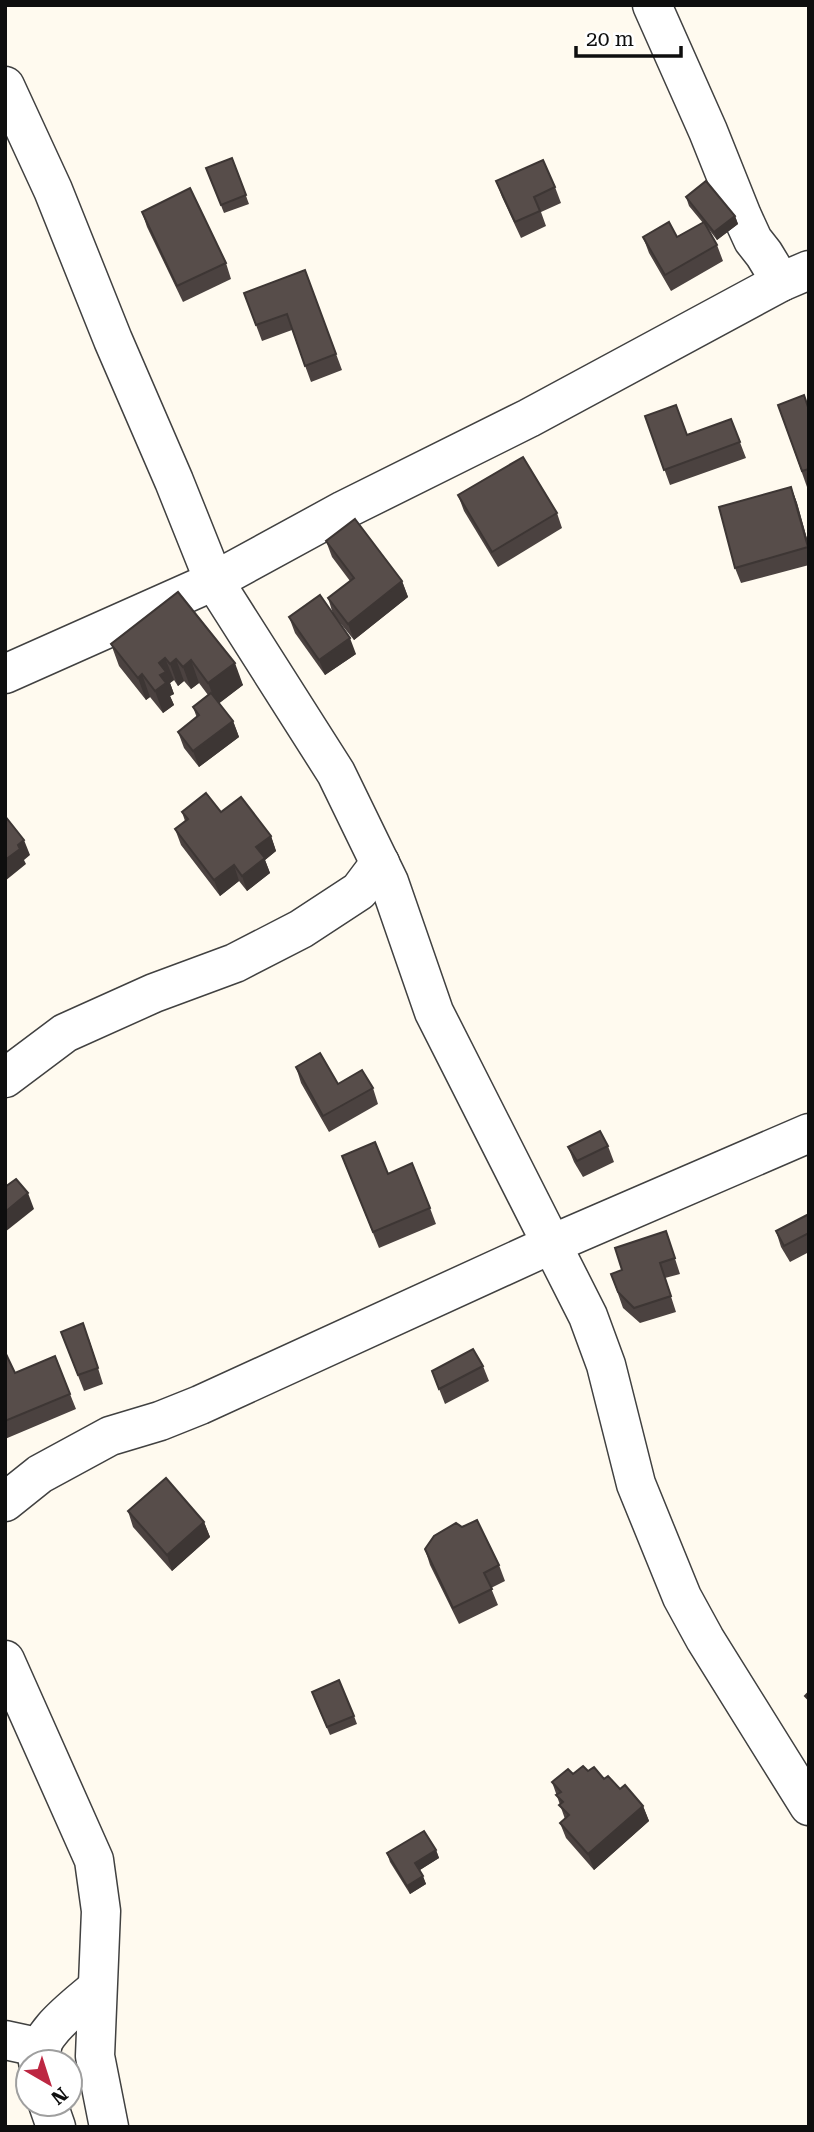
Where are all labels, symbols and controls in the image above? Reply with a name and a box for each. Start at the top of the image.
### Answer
scale bar [576,14,681,58]
text: 20 m [586,27,634,51]
north arrow [14,2048,84,2118]
text: N [46,2082,72,2110]

